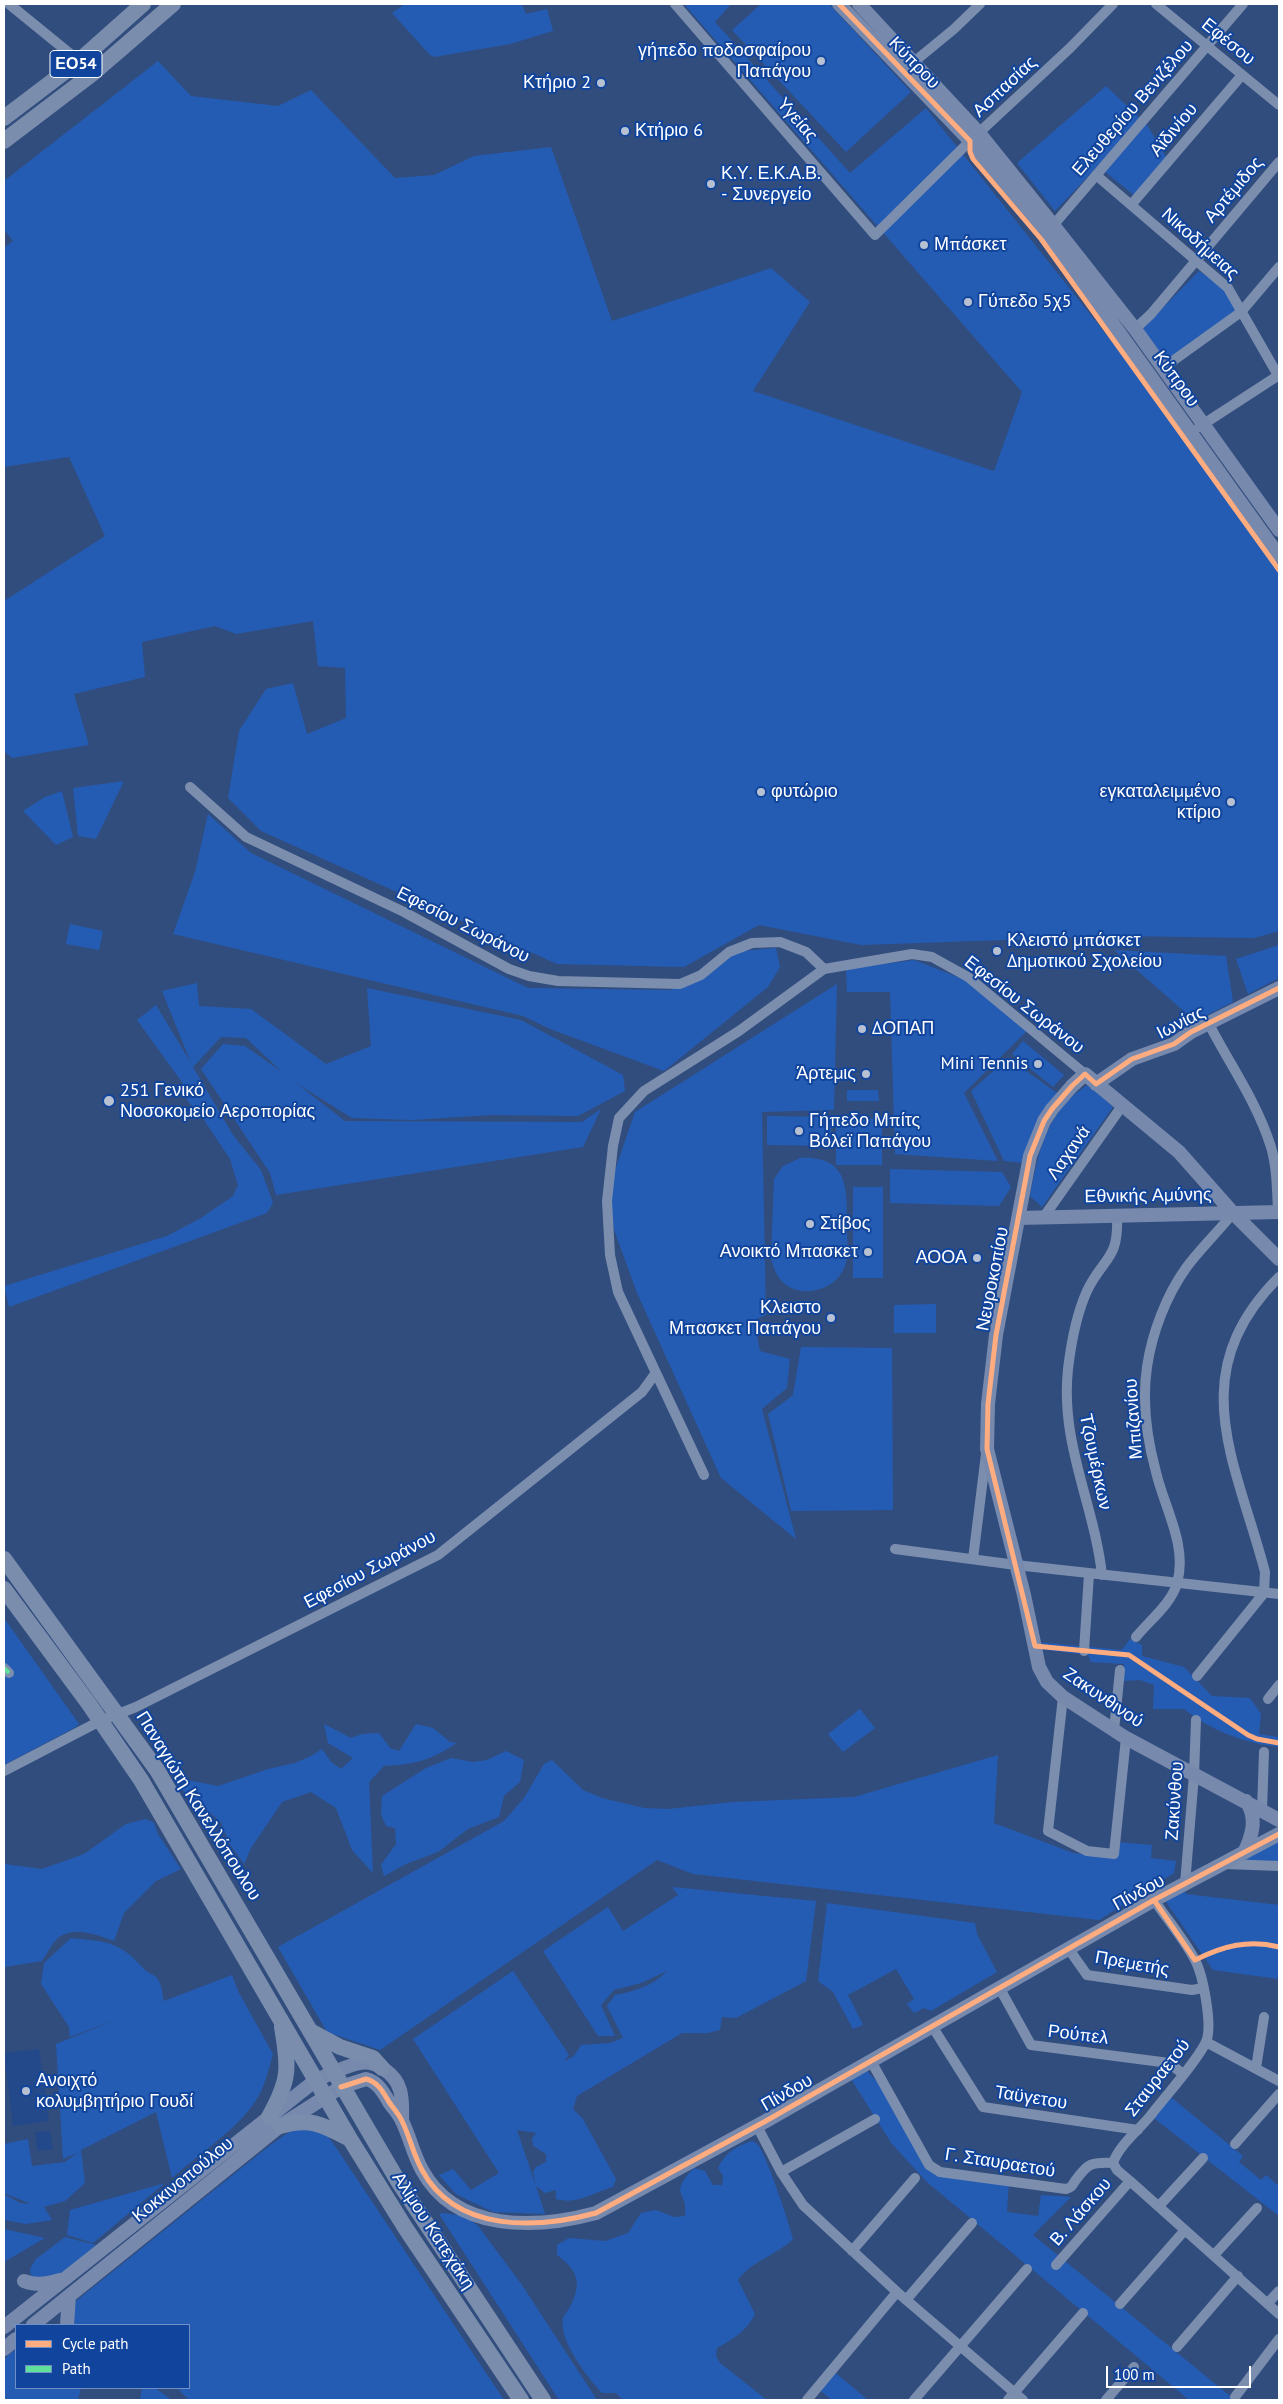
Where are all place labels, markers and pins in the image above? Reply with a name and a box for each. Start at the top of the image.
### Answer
place label: γήπεδο ποδοσφαίρου Παπάγου [638,40,811,82]
marker: γήπεδο ποδοσφαίρου Παπάγου [815,55,827,67]
place label: Κτήριο 2 [523,72,591,94]
marker: Κτήριο 2 [595,77,607,89]
place label: Κτήριο 6 [635,120,703,142]
marker: Κτήριο 6 [619,125,631,137]
place label: Κ.Υ. Ε.Κ.Α.Β. - Συνεργείο [721,163,821,205]
marker: Κ.Υ. Ε.Κ.Α.Β. - Συνεργείο [705,178,717,190]
place label: Μπάσκετ [934,234,1007,256]
marker: Μπάσκετ [918,239,930,251]
place label: Γύπεδο 5χ5 [978,291,1072,313]
marker: Γύπεδο 5χ5 [962,296,974,308]
place label: φυτώριο [771,781,838,803]
place label: εγκαταλειμμένο κτίριο [1100,781,1221,824]
marker: φυτώριο [755,786,767,798]
marker: εγκαταλειμμένο κτίριο [1225,796,1237,808]
place label: Κλειστό μπάσκετ Δημοτικού Σχολείου [1007,930,1162,972]
marker: Κλειστό μπάσκετ Δημοτικού Σχολείου [991,945,1003,957]
place label: ΔΟΠΑΠ [872,1018,934,1040]
marker: ΔΟΠΑΠ [856,1023,868,1035]
place label: Mini Tennis [941,1053,1028,1075]
marker: Mini Tennis [1032,1058,1044,1070]
place label: Άρτεμις [796,1063,856,1085]
marker: Άρτεμις [860,1068,872,1080]
place label: 251 Γενικό Νοσοκομείο Αεροπορίας [120,1080,315,1122]
marker: 251 Γενικό Νοσοκομείο Αεροπορίας [102,1094,116,1108]
place label: Γήπεδο Μπίτς Βόλεϊ Παπάγου [809,1110,931,1152]
marker: Γήπεδο Μπίτς Βόλεϊ Παπάγου [793,1125,805,1137]
place label: Στίβος [820,1213,870,1235]
marker: Στίβος [804,1218,816,1230]
place label: Ανοικτό Μπασκετ [720,1241,858,1263]
marker: Ανοικτό Μπασκετ [862,1246,874,1258]
place label: ΑΟΟΑ [916,1247,967,1269]
marker: ΑΟΟΑ [971,1252,983,1264]
place label: Κλειστο Μπασκετ Παπάγου [669,1297,821,1340]
marker: Κλειστο Μπασκετ Παπάγου [825,1312,837,1324]
place label: Ανοιχτό κολυμβητήριο Γουδί [36,2070,193,2112]
marker: Ανοιχτό κολυμβητήριο Γουδί [20,2085,32,2097]

